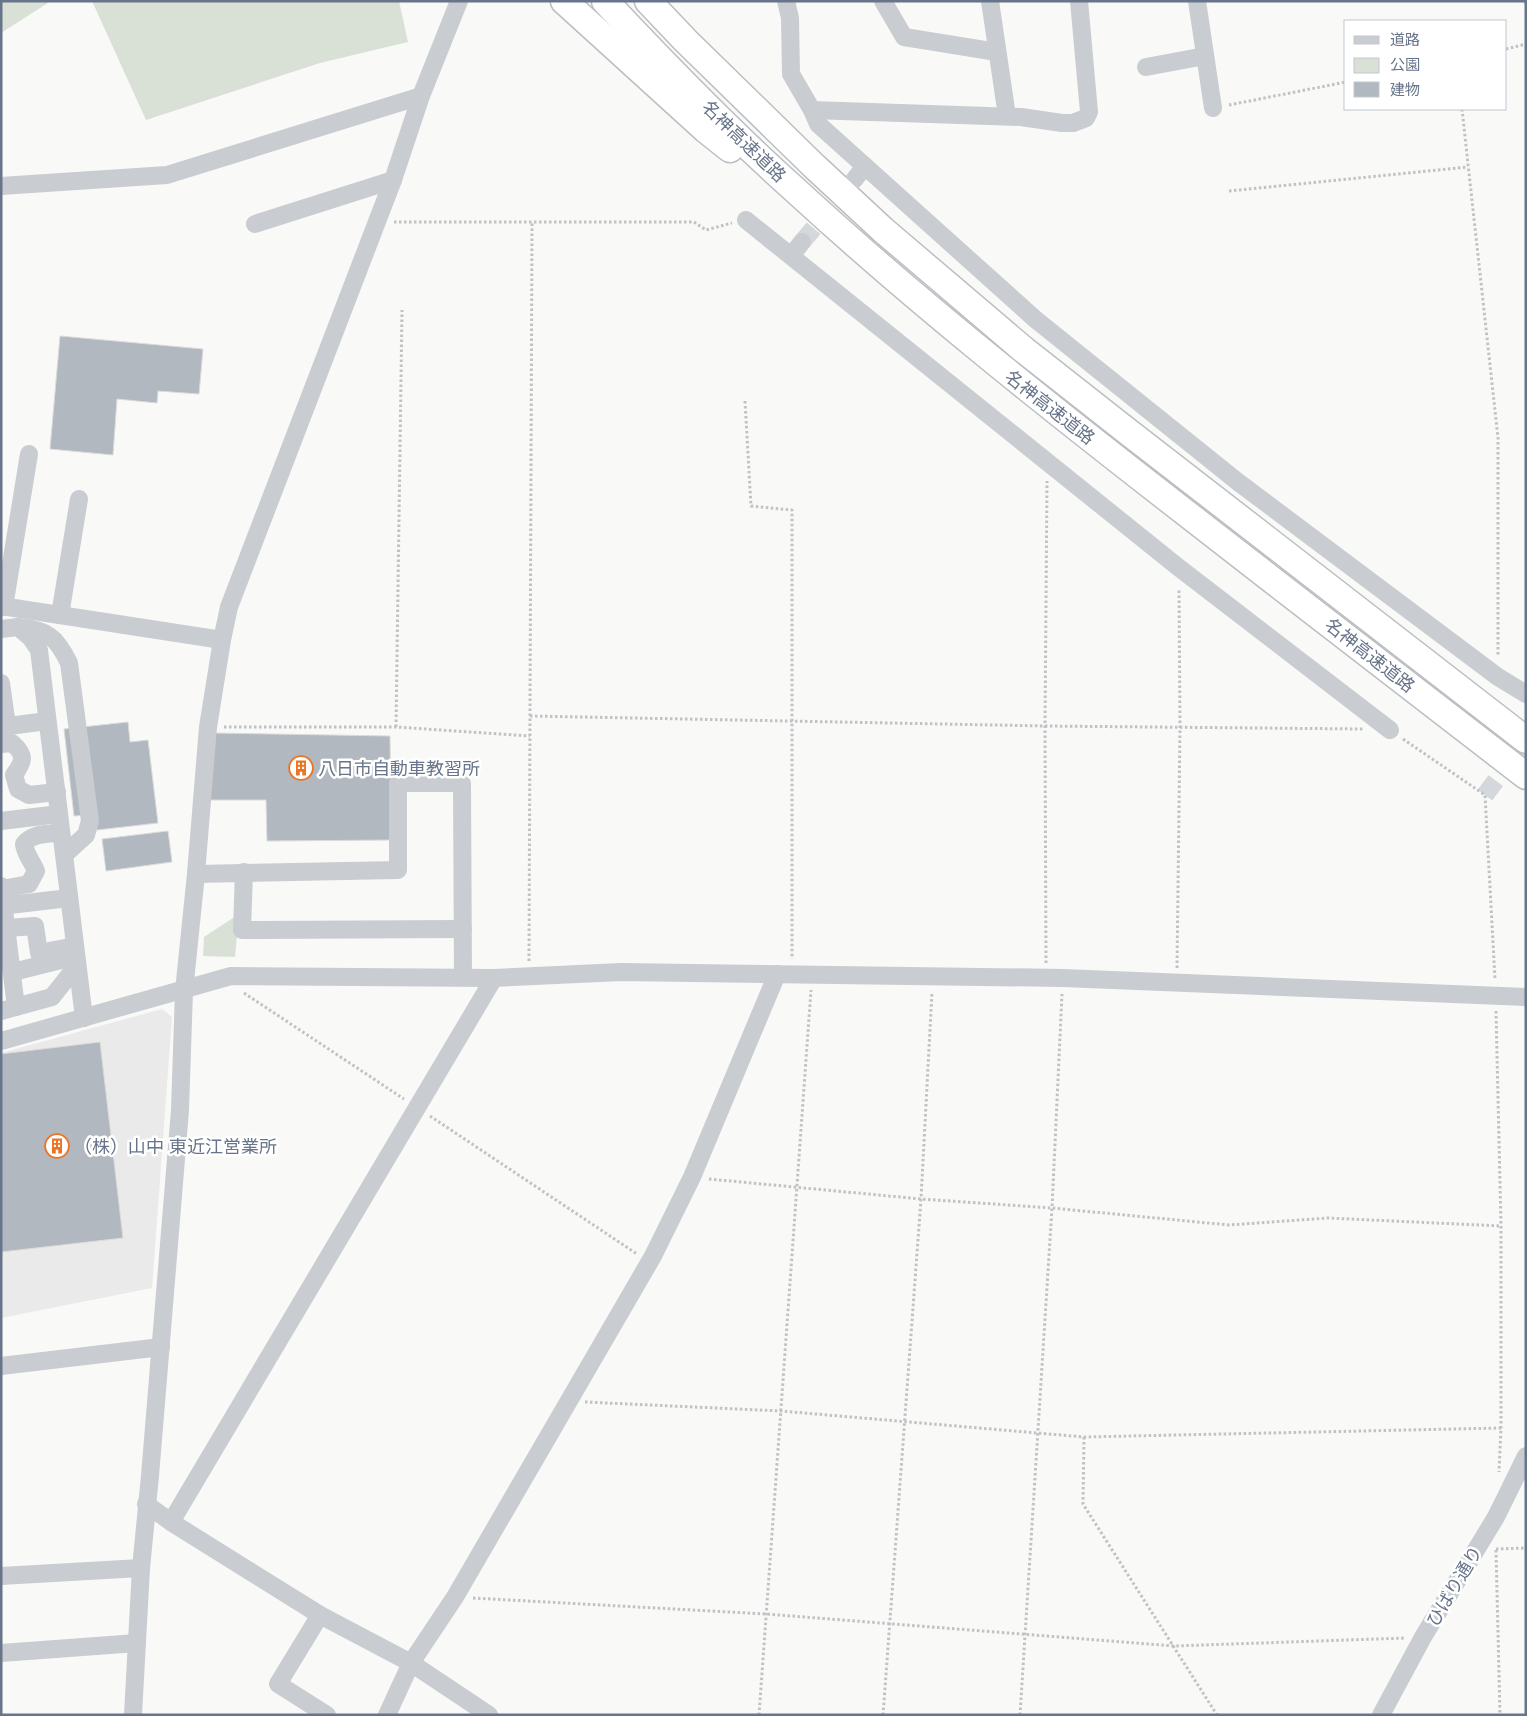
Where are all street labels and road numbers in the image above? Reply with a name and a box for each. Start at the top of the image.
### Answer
street label: 名神高速道路 [697,95,791,187]
street label: 名神高速道路 [1000,365,1100,449]
street label: 名神高速道路 [1320,613,1420,697]
street label: ひばり通り [1421,1542,1487,1630]

